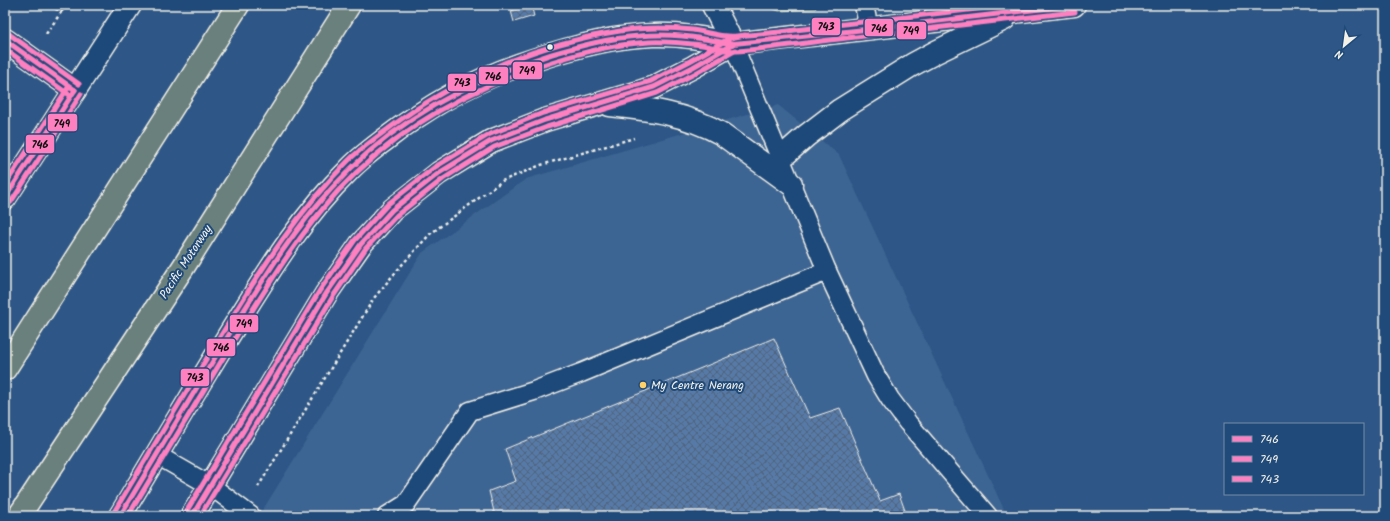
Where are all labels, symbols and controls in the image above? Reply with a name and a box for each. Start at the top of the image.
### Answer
line badge: 743 [811,17,841,36]
text: 743 [817,18,835,36]
line badge: 746 [864,18,894,37]
text: 746 [870,20,888,38]
line badge: 749 [896,21,927,40]
text: 749 [903,22,920,40]
north arrow [1324,26,1364,66]
unlabelled marker [545,42,555,52]
text: N [1332,44,1347,63]
line badge: 749 [512,61,543,80]
text: 749 [519,62,536,80]
line badge: 746 [478,66,509,85]
text: 746 [484,68,502,86]
line badge: 743 [447,73,477,92]
text: 743 [453,74,471,92]
line badge: 749 [47,113,78,132]
text: 749 [54,115,71,133]
line badge: 746 [25,134,55,154]
text: 746 [31,136,49,154]
street label: Pacific Motorway [155,221,217,303]
line badge: 749 [229,314,259,333]
text: 749 [236,315,253,333]
line badge: 746 [206,338,236,357]
text: 746 [212,339,230,357]
line badge: 743 [180,368,210,387]
text: 743 [186,369,204,387]
place label: My Centre Nerang [651,376,744,395]
marker: My Centre Nerang [638,380,648,390]
legend [1224,423,1364,495]
text: 746 [1260,430,1279,449]
text: 749 [1260,450,1278,469]
text: 743 [1260,470,1279,489]

